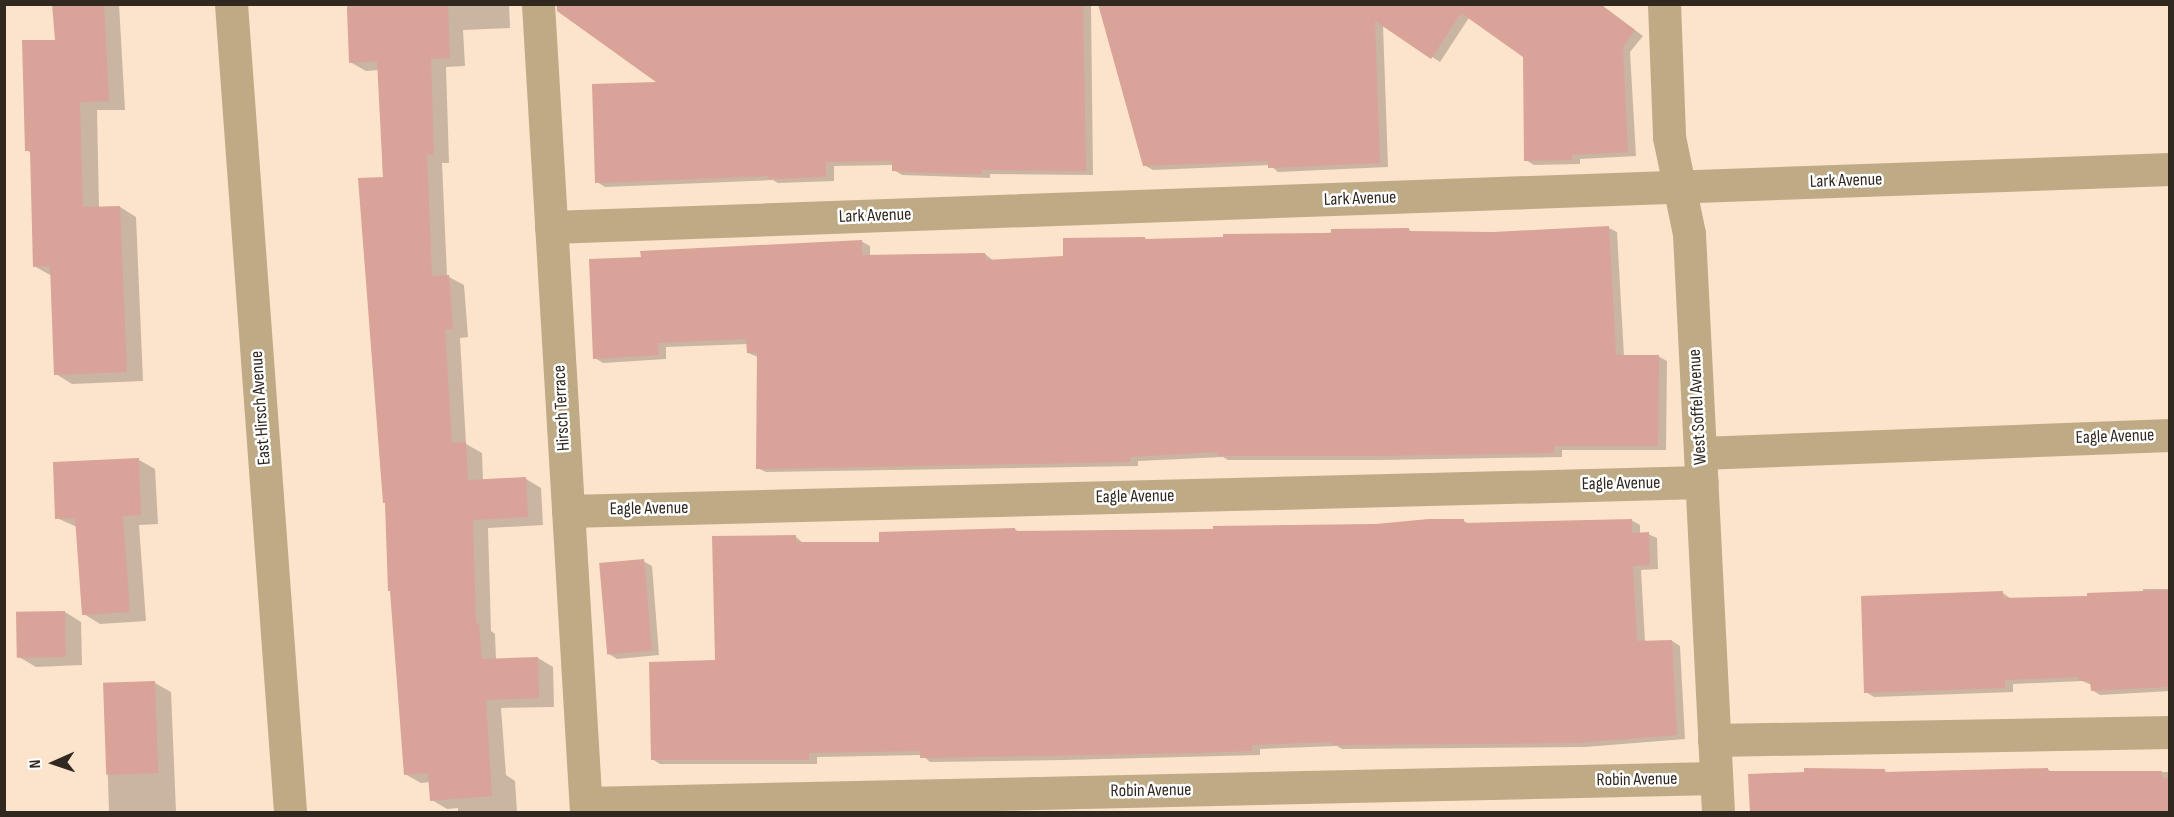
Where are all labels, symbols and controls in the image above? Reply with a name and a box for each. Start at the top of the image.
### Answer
street label: Lark Avenue [1809,169,1883,193]
street label: Lark Avenue [1323,187,1397,211]
street label: Lark Avenue [838,204,912,228]
street label: West Soffel Avenue [1684,349,1712,465]
street label: East Hirsch Avenue [246,350,276,466]
street label: Hirsch Terrace [549,364,575,452]
street label: Eagle Avenue [2075,425,2155,449]
street label: Eagle Avenue [1581,473,1661,495]
street label: Eagle Avenue [1095,486,1175,508]
street label: Eagle Avenue [609,498,689,520]
north arrow [24,733,84,793]
text: N [26,759,45,769]
street label: Robin Avenue [1596,768,1678,792]
street label: Robin Avenue [1110,779,1192,803]

